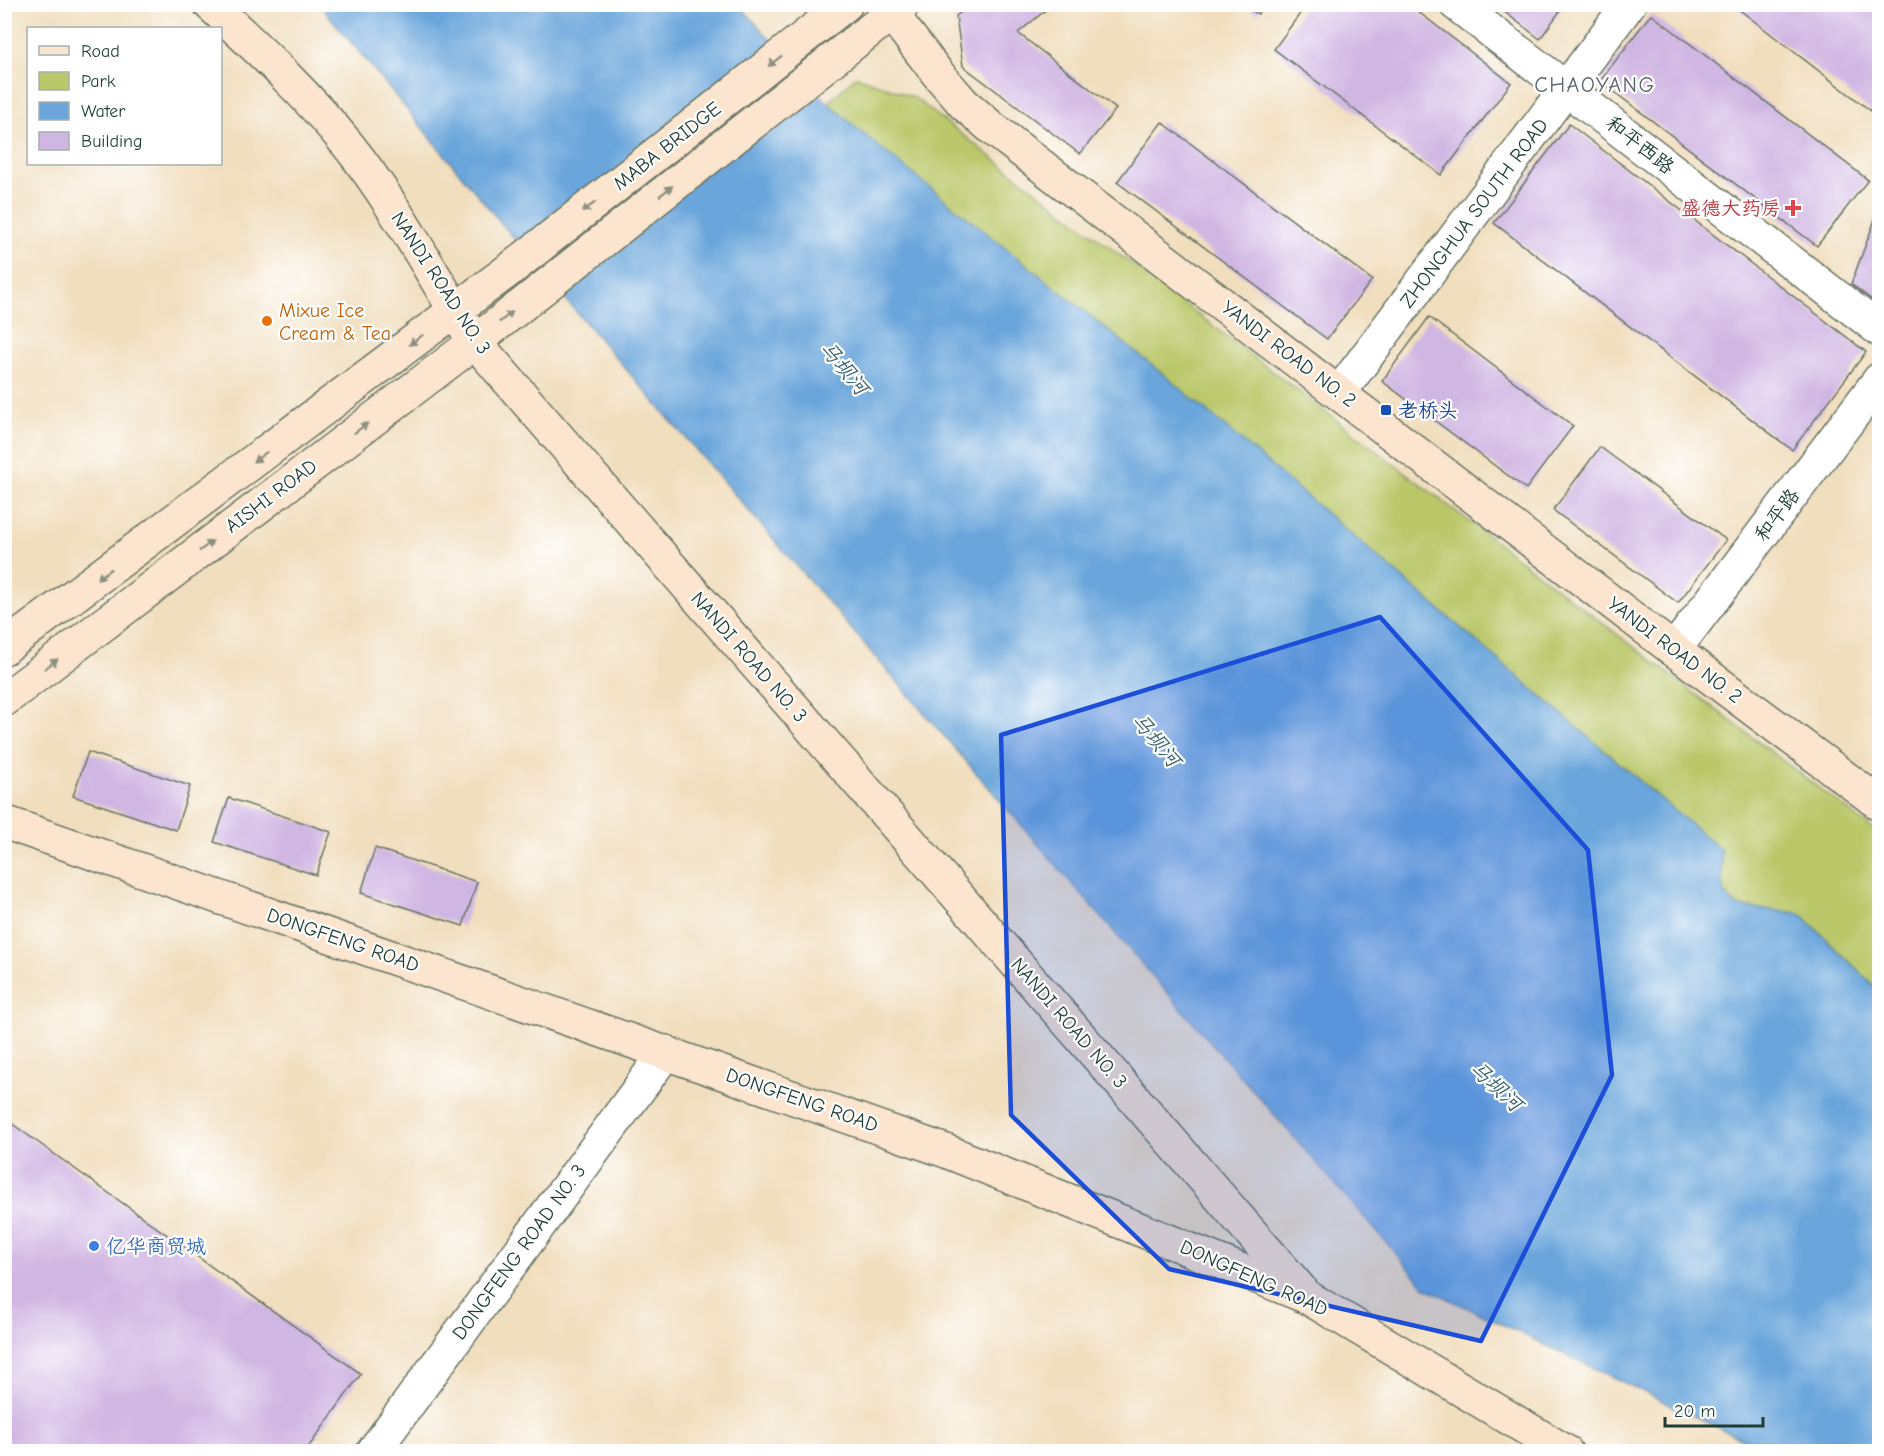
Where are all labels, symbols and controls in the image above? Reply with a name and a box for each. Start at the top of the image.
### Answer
legend [27,27,222,165]
text: Road [81,41,120,62]
one-way arrow [768,54,783,66]
text: Park [81,71,116,92]
district label: CHAOYANG [1534,72,1656,98]
street label: MABA BRIDGE [609,97,725,195]
text: Water [81,101,126,122]
street label: 和平西路 [1601,111,1679,179]
street label: ZHONGHUA SOUTH ROAD [1395,114,1553,312]
text: Building [81,131,143,152]
one-way arrow [658,184,674,197]
place label: 盛德大药房 [1681,197,1781,220]
one-way arrow [582,201,597,213]
marker: 盛德大药房 [1786,201,1800,215]
street label: NANDI ROAD NO. 3 [386,207,496,359]
street label: YANDI ROAD NO. 2 [1217,296,1361,412]
place label: Mixue Ice Cream & Tea [279,299,391,345]
one-way arrow [498,310,514,323]
marker: Mixue Ice Cream & Tea [260,314,274,328]
one-way arrow [408,334,424,346]
water label: 马坝河 [815,336,875,402]
place label: 老桥头 [1398,399,1458,422]
marker: 老桥头 [1379,403,1393,417]
one-way arrow [353,422,369,434]
one-way arrow [252,450,267,462]
street label: AISHI ROAD [221,454,321,538]
street label: 和平路 [1750,483,1805,546]
one-way arrow [198,540,214,552]
one-way arrow [96,567,111,579]
street label: NANDI ROAD NO. 3 [686,587,812,727]
street label: YANDI ROAD NO. 2 [1603,592,1747,708]
one-way arrow [43,658,59,671]
water label: 马坝河 [1127,708,1187,774]
street label: DONGFENG ROAD [264,903,422,977]
street label: NANDI ROAD NO. 3 [1006,953,1132,1093]
water label: 马坝河 [1465,1056,1529,1118]
street label: DONGFENG ROAD [723,1063,881,1137]
street label: DONGFENG ROAD NO. 3 [448,1160,590,1344]
place label: 亿华商贸城 [106,1235,206,1258]
street label: DONGFENG ROAD [1176,1235,1332,1321]
marker: 亿华商贸城 [87,1239,101,1253]
scale bar [1665,1390,1762,1428]
text: 20 m [1674,1401,1715,1422]

